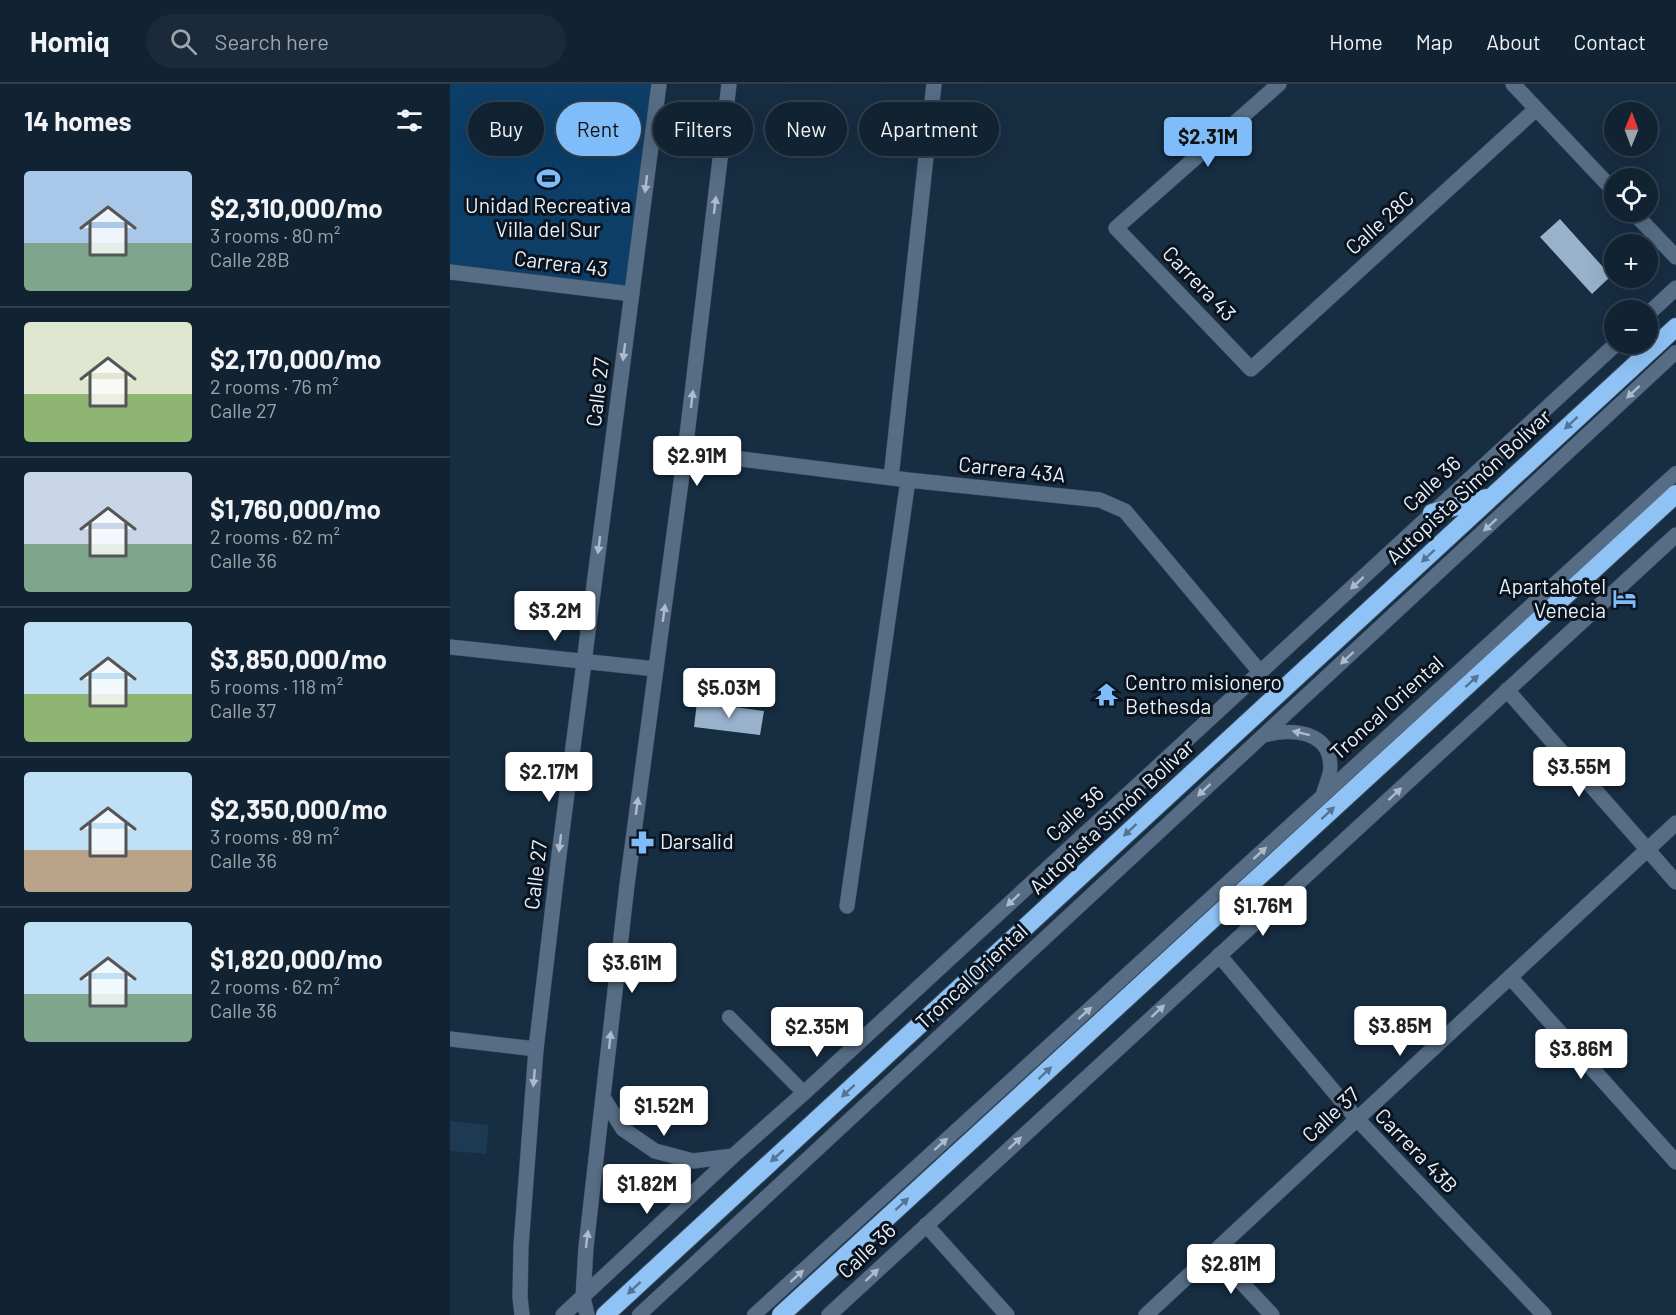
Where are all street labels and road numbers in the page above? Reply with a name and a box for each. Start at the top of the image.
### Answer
street label: Calle 28C [1340,185,1418,259]
street label: Carrera 43 [1158,240,1242,326]
street label: Carrera 43 [513,244,610,281]
street label: Calle 27 [580,356,613,428]
street label: Autopista Simón Bolívar [1380,403,1556,569]
street label: Carrera 43A [957,450,1067,487]
street label: Calle 36 [1397,450,1465,516]
street label: Troncal Oriental [1324,650,1448,764]
street label: Autopista Simón Bolívar [1023,733,1199,899]
street label: Calle 36 [1040,780,1108,846]
street label: Calle 27 [518,839,551,911]
street label: Troncal Oriental [910,918,1032,1034]
street label: Calle 37 [1296,1081,1364,1147]
street label: Carrera 43B [1371,1103,1464,1197]
street label: Calle 36 [832,1217,900,1283]

